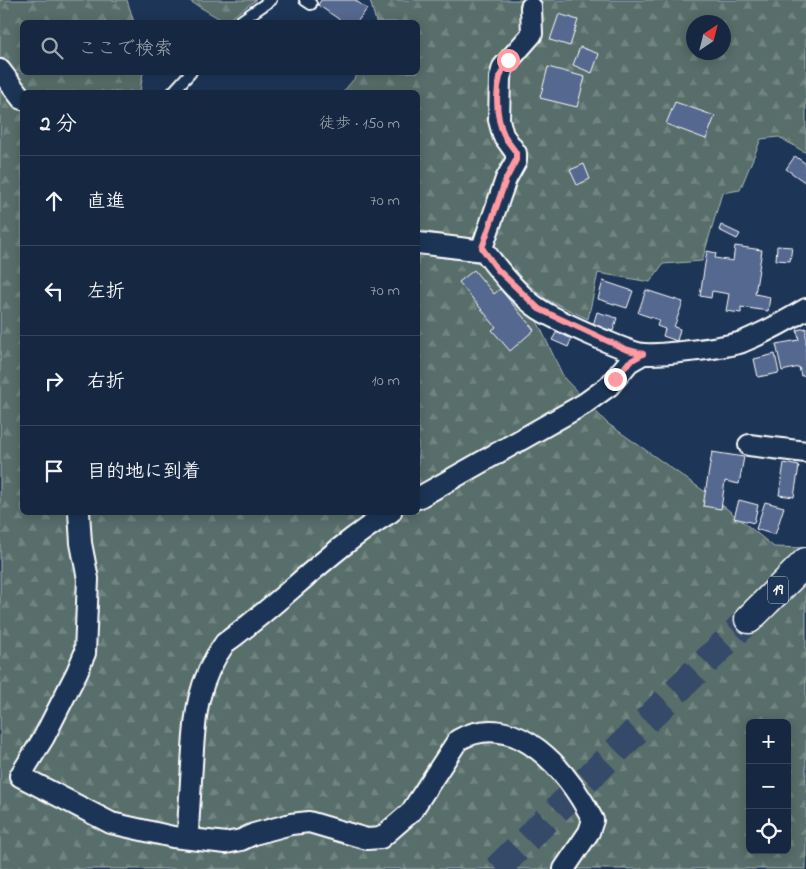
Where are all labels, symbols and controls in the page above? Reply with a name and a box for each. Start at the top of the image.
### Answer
north arrow [686,15,731,60]
search box [20,20,420,75]
icon: search [38,34,66,62]
text: ここで検索 [78,36,173,63]
route start [497,49,520,72]
text: 2 分 [40,110,77,140]
text: 徒歩 · 150 m [319,112,400,136]
icon: ahead [40,187,68,215]
text: 直進 [87,189,125,216]
text: 70 m [370,189,400,213]
icon: left [40,277,68,305]
text: 左折 [87,279,125,306]
text: 70 m [370,279,400,303]
icon: right [40,367,68,395]
route end [604,368,627,391]
text: 右折 [87,369,125,396]
text: 10 m [372,369,400,393]
icon: arrive [40,457,68,485]
text: 目的地に到着 [87,459,201,486]
road number: 19 [768,576,788,604]
map controls [746,719,791,854]
button: + [746,719,791,764]
button: − [746,764,791,809]
button: locate [746,809,791,854]

